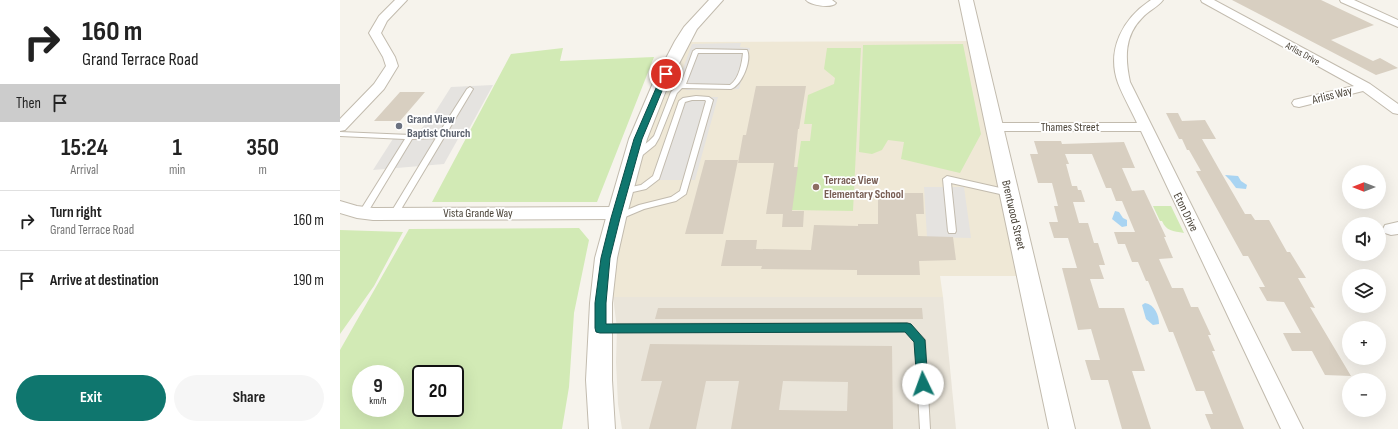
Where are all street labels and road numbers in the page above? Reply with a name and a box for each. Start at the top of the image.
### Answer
street label: Arliss Drive [1282,39,1322,68]
street label: Arliss Way [1310,83,1354,108]
street label: Thames Street [1041,120,1100,135]
street label: Brentwood Street [998,179,1029,252]
street label: Eton Drive [1170,190,1201,234]
street label: Vista Grande Way [443,206,513,221]

